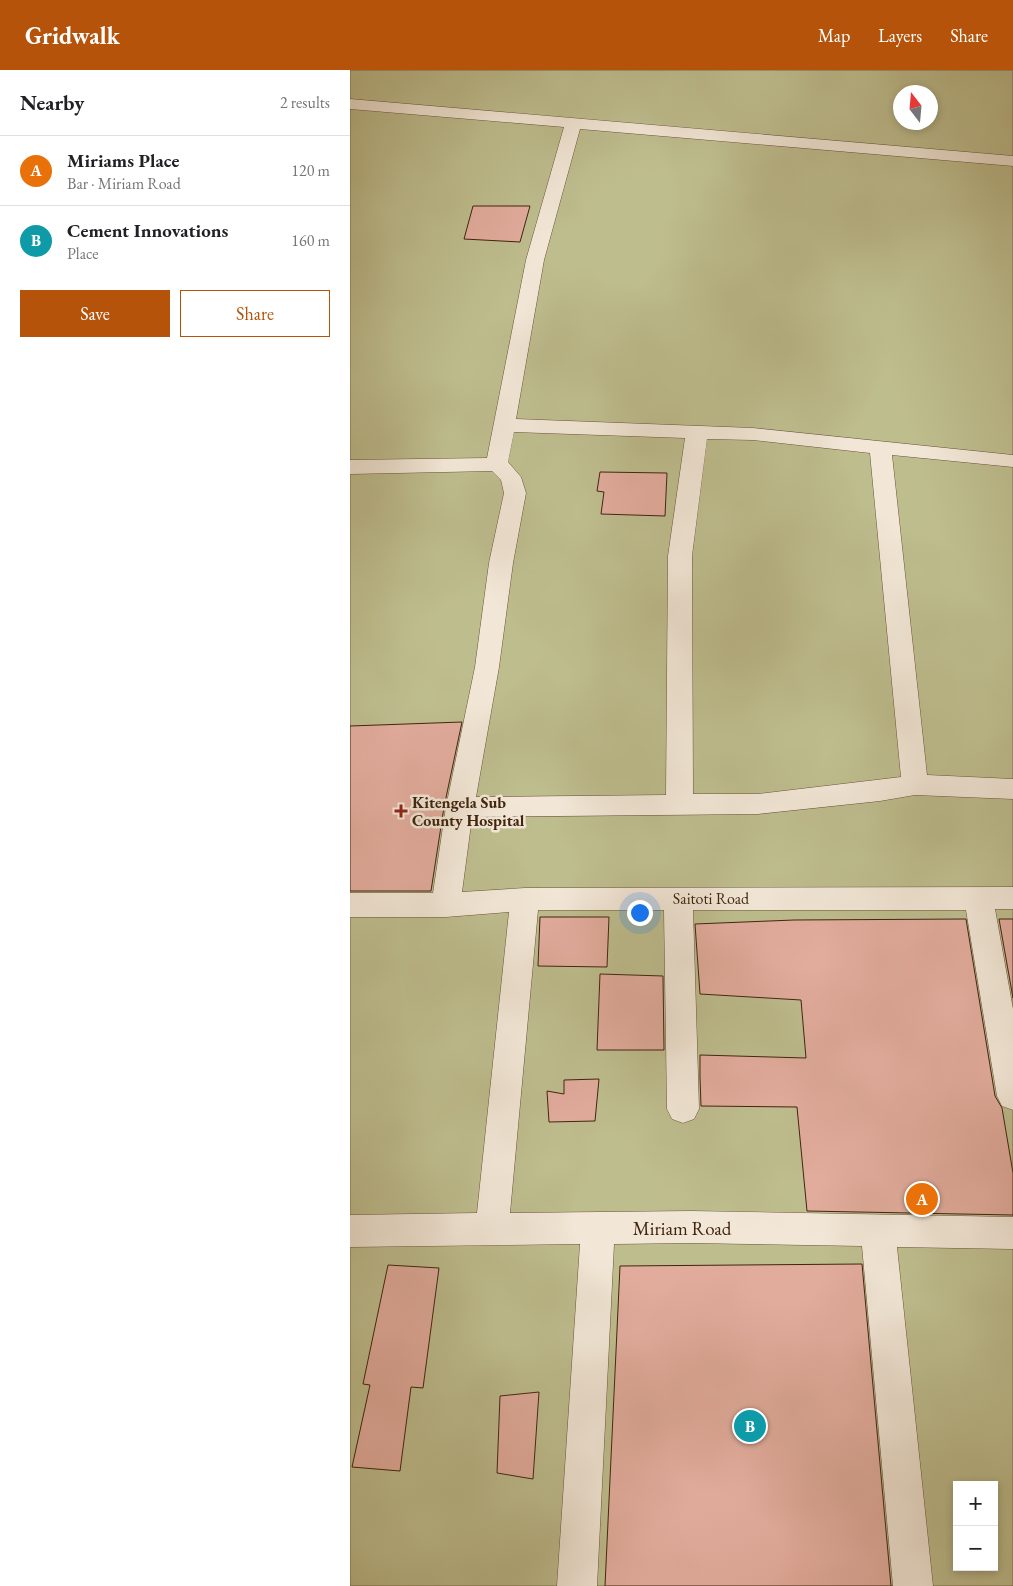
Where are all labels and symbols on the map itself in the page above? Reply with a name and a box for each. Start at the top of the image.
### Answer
north arrow [893,85,938,130]
place label: Kitengela Sub County Hospital [412,792,525,831]
marker: Kitengela Sub County Hospital [394,804,408,818]
street label: Saitoti Road [673,888,750,909]
your location [627,900,653,926]
pin: A [906,1180,938,1218]
street label: Miriam Road [633,1216,732,1241]
pin: B [734,1407,766,1445]

